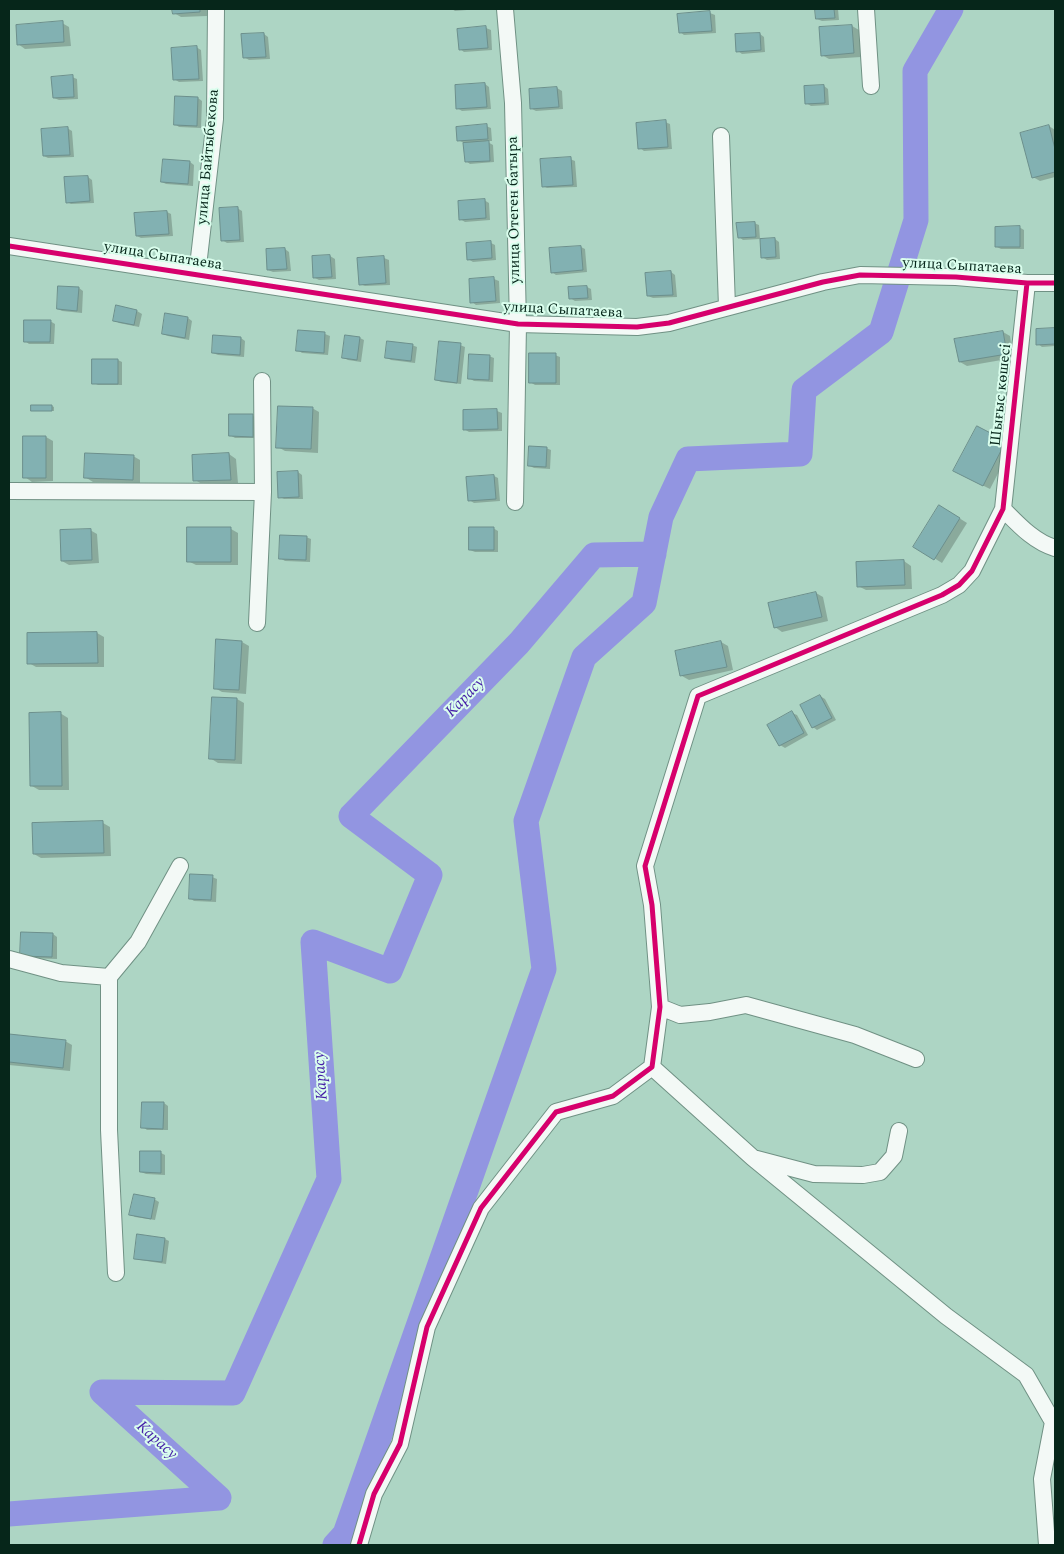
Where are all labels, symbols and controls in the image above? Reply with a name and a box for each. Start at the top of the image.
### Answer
street label: улица Байтыбекова [194,88,224,226]
street label: улица Отеген батыра [505,136,525,284]
street label: улица Сыпатаева [103,239,223,275]
street label: улица Сыпатаева [902,255,1022,279]
street label: улица Сыпатаева [503,299,623,323]
street label: Шығыс көшесі [988,343,1016,447]
water label: Карасу [442,674,490,722]
water label: Карасу [311,1051,333,1101]
water label: Карасу [132,1418,180,1464]

